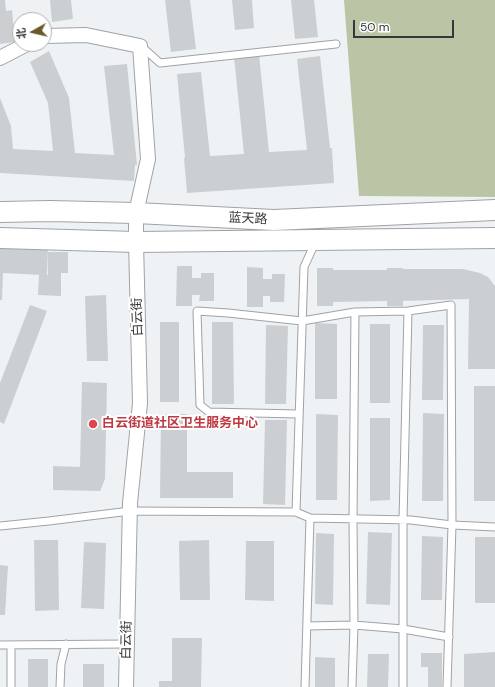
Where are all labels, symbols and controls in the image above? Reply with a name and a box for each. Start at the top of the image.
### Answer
north arrow [12,12,52,52]
scale bar [355,12,456,38]
text: 50 m [360,19,389,35]
text: 北 [13,27,29,40]
street label: 蓝天路 [228,210,268,228]
street label: 白云街 [130,297,146,337]
place label: 白云街道社区卫生服务中心 [102,416,258,432]
marker: 白云街道社区卫生服务中心 [87,418,99,430]
street label: 白云街 [119,620,135,660]

